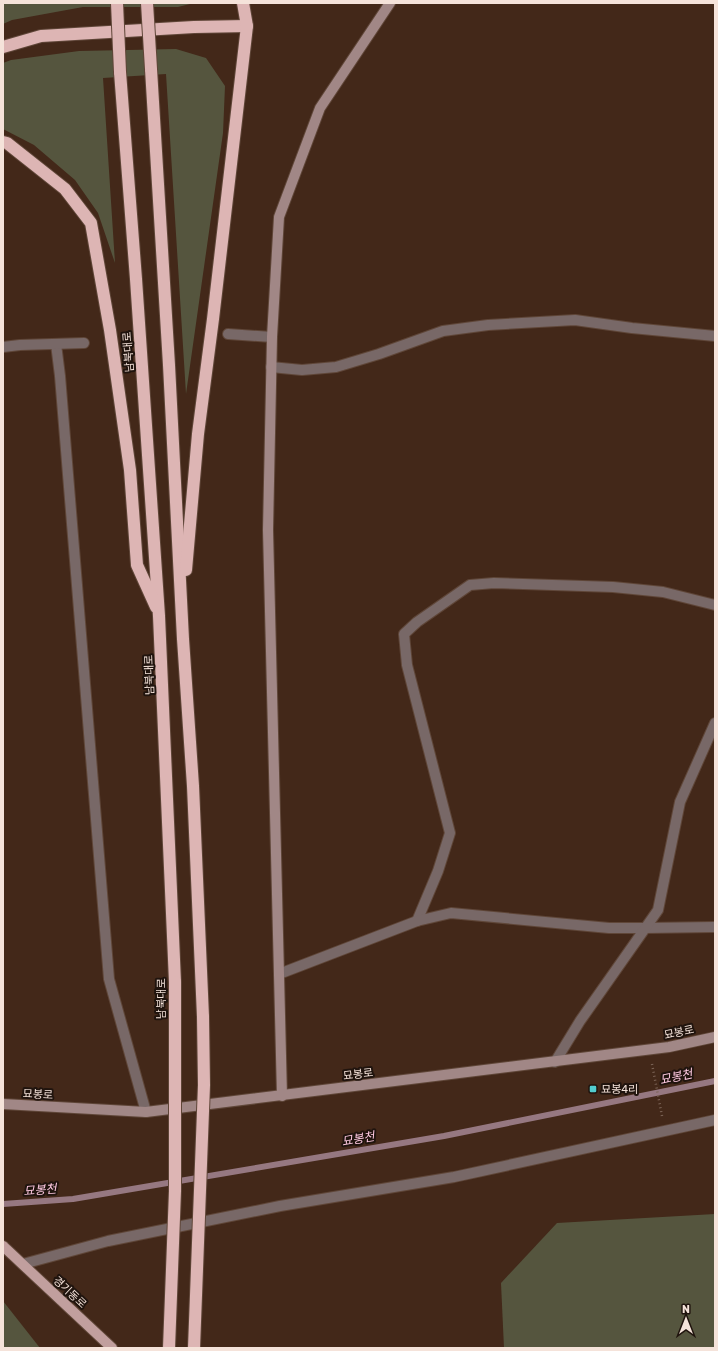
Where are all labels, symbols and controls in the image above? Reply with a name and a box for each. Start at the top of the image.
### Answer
street label: 남북대로 [121,331,136,373]
street label: 남북대로 [142,655,157,695]
street label: 남북대로 [155,979,168,1019]
street label: 묘봉로 [663,1023,695,1042]
street label: 묘봉로 [342,1066,374,1083]
water label: 묘봉천 [658,1066,696,1087]
place label: 묘봉4리 [601,1083,638,1096]
marker: 묘봉4리 [588,1084,598,1094]
street label: 묘봉로 [22,1087,53,1102]
water label: 묘봉천 [340,1129,377,1149]
water label: 묘봉천 [23,1182,59,1198]
street label: 경기동로 [50,1274,89,1311]
north arrow [666,1299,706,1339]
text: N [682,1303,690,1316]

